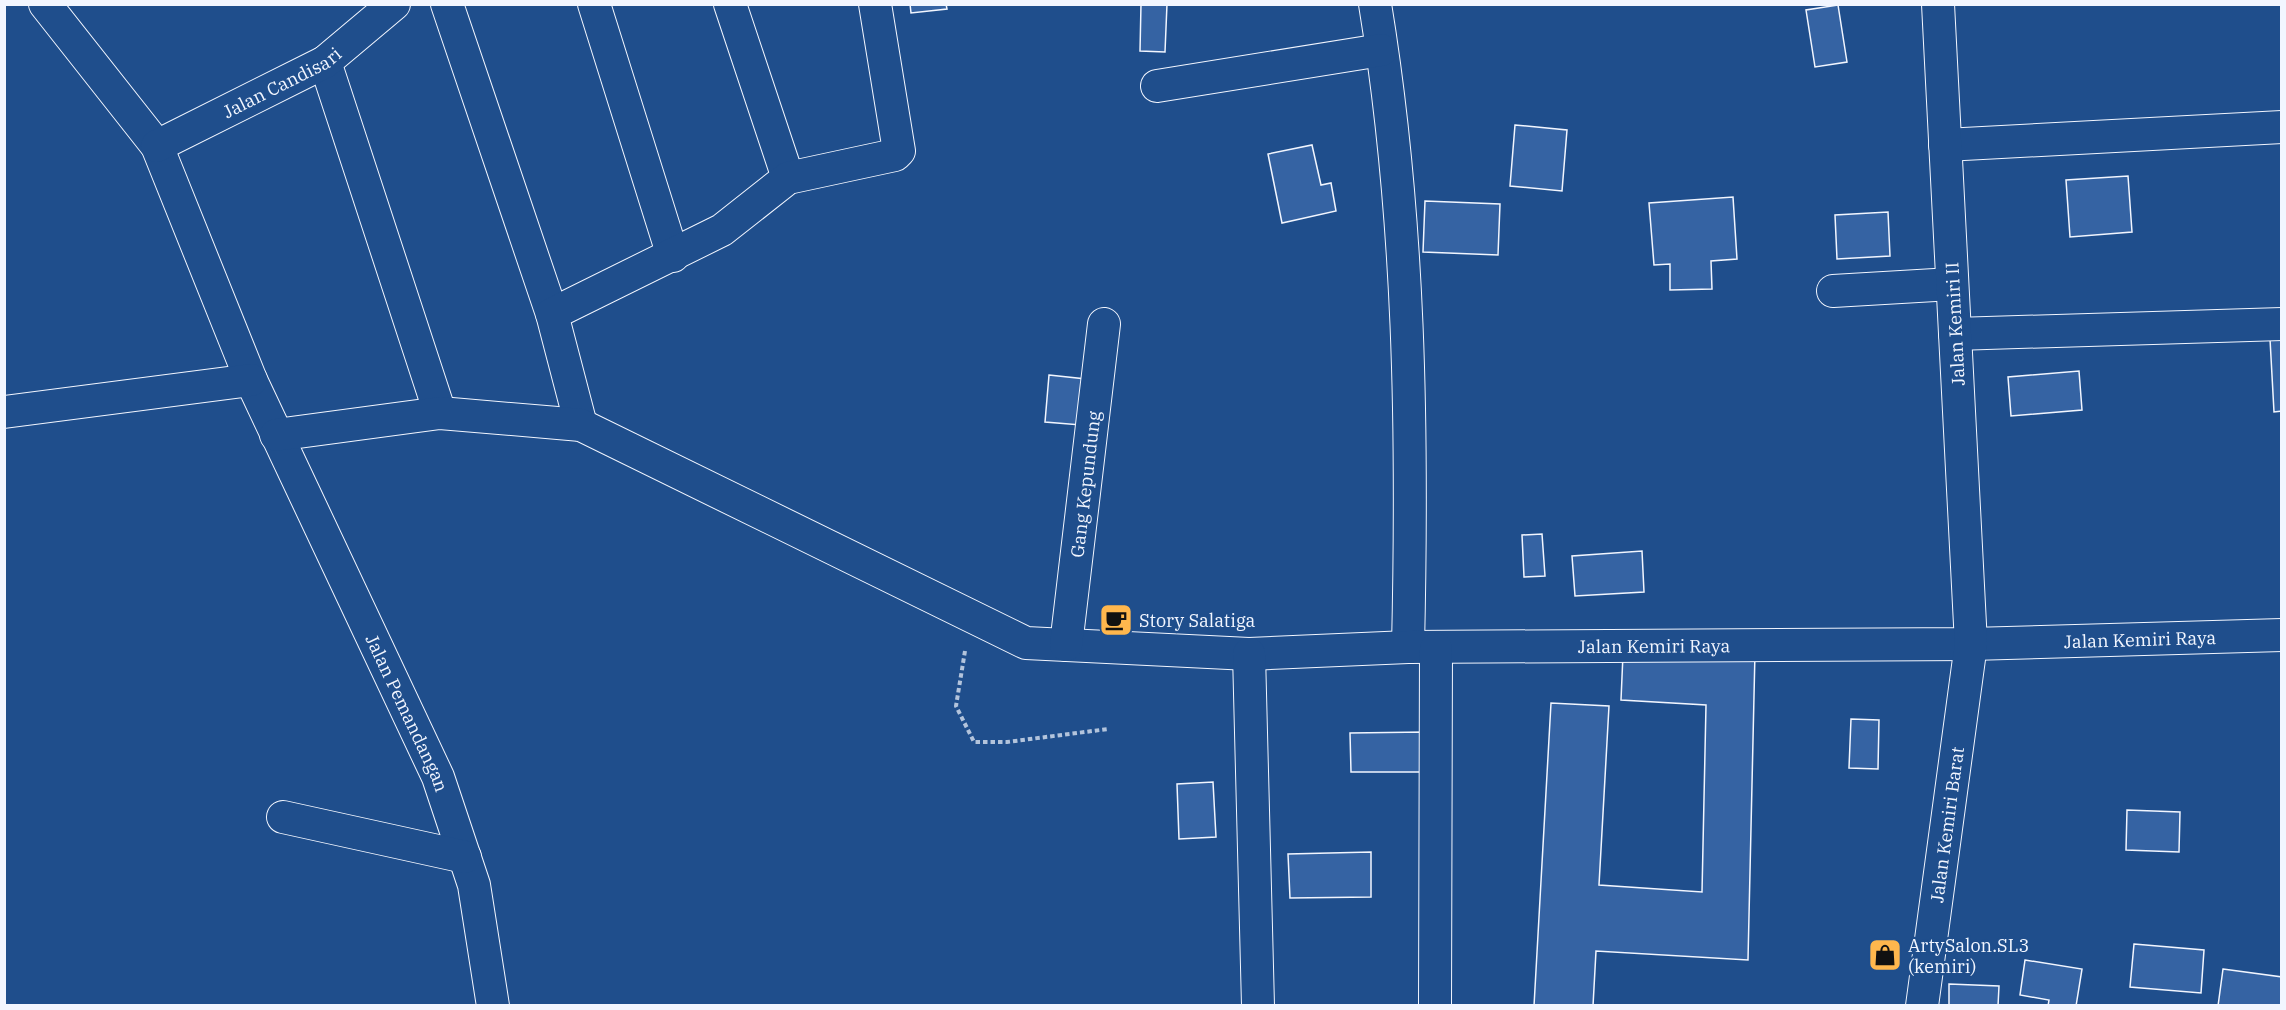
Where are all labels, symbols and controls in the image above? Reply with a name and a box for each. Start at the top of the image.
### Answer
street label: Jalan Candisari [219,42,346,123]
street label: Jalan Kemiri II [1940,262,1970,386]
street label: Gang Kepundung [1065,409,1105,559]
cafe icon: Story Salatiga [1098,602,1134,638]
place label: Story Salatiga [1139,609,1256,632]
street label: Jalan Kemiri Raya [2063,625,2217,653]
street label: Jalan Pemandangan [361,630,454,795]
street label: Jalan Kemiri Raya [1578,634,1731,658]
street label: Jalan Kemiri Barat [1925,745,1968,904]
place label: ArtySalon.SL3 (kemiri) [1908,934,2029,978]
shop icon: ArtySalon.SL3 (kemiri) [1867,937,1903,973]

